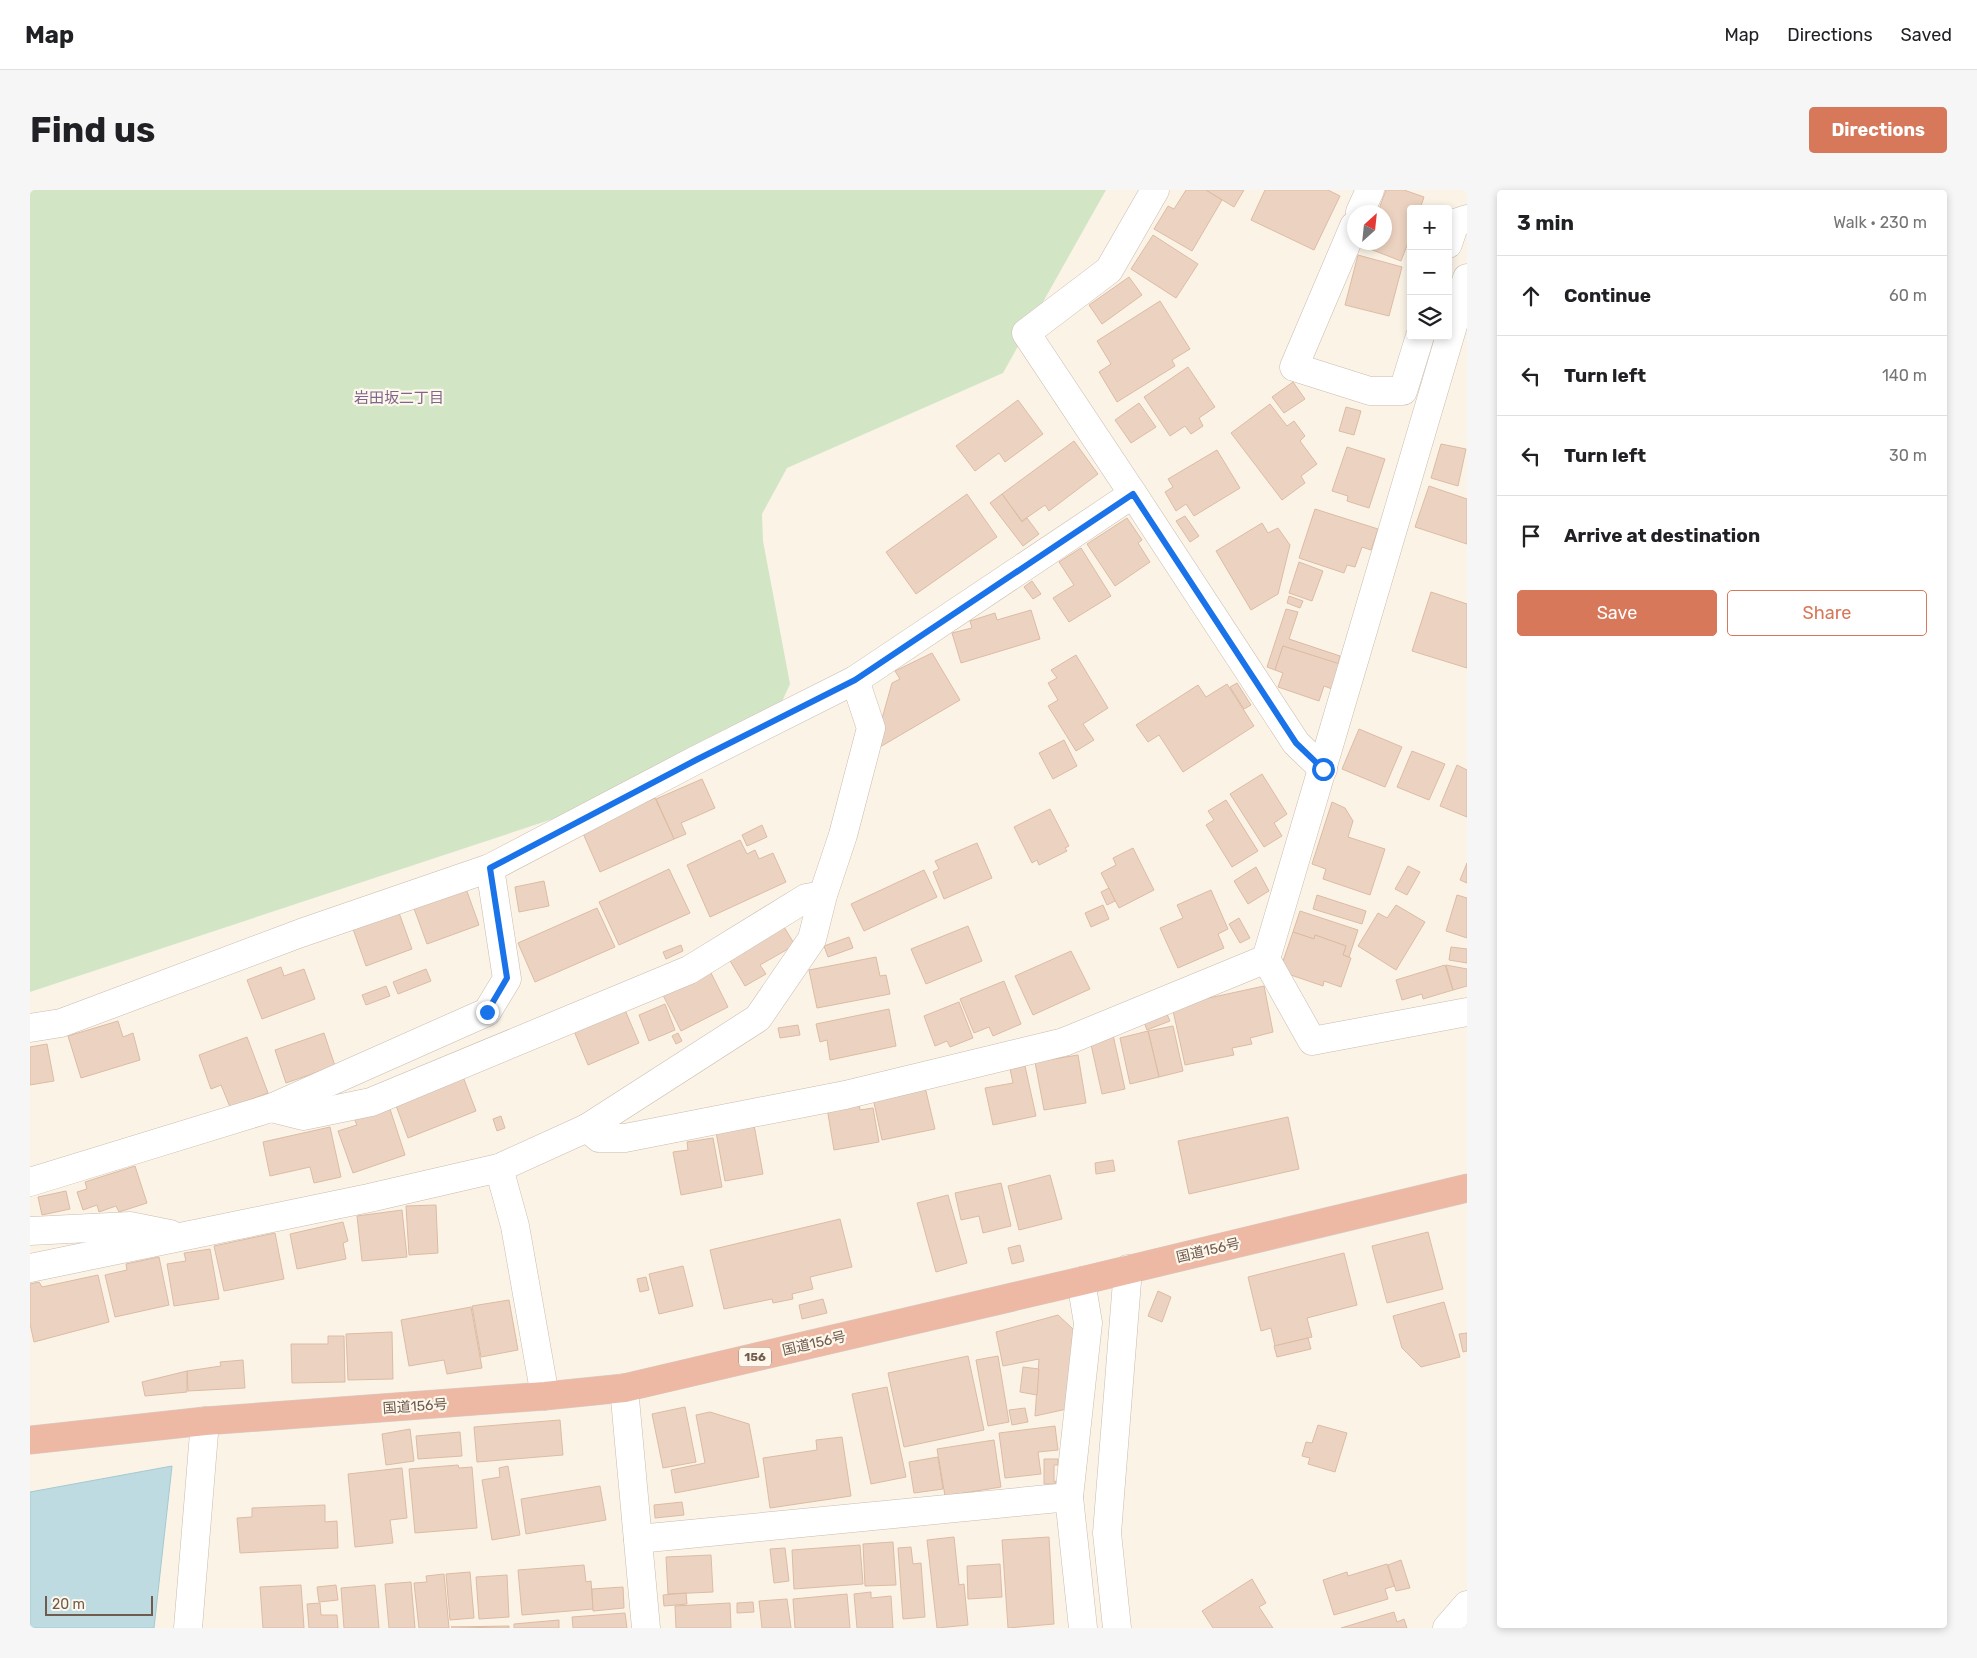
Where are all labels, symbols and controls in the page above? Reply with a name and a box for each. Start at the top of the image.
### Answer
text: Map [25,21,74,49]
text: Map [1724,24,1759,46]
text: Directions [1787,24,1873,46]
text: Saved [1901,24,1952,46]
button: Directions [1809,107,1947,153]
text: Find us [30,109,155,151]
north arrow [1347,205,1392,250]
map controls [1407,205,1452,340]
button: + [1407,205,1452,250]
text: 3 min [1517,210,1574,235]
text: Walk · 230 m [1833,213,1927,232]
button: − [1407,250,1452,295]
icon: ahead [1517,282,1545,310]
text: Continue [1564,284,1651,307]
text: 60 m [1889,286,1927,305]
button: layers [1407,295,1452,340]
icon: left [1517,362,1545,390]
text: Turn left [1564,364,1646,387]
text: 140 m [1882,366,1927,385]
district label: 岩田坂二丁目 [354,389,444,407]
icon: left [1517,442,1545,470]
text: Turn left [1564,444,1646,467]
text: 30 m [1889,446,1927,465]
icon: arrive [1517,522,1545,550]
text: Arrive at destination [1564,524,1760,547]
button: Save [1517,590,1717,636]
button: Share [1727,590,1927,636]
route start [1312,758,1335,781]
route end [476,1001,499,1024]
street label: 国道156号 [1175,1235,1242,1266]
street label: 国道156号 [781,1328,848,1359]
road number: 156 [739,1348,771,1366]
street label: 国道156号 [382,1396,448,1417]
scale bar [45,1593,152,1616]
text: 20 m [52,1596,85,1613]

